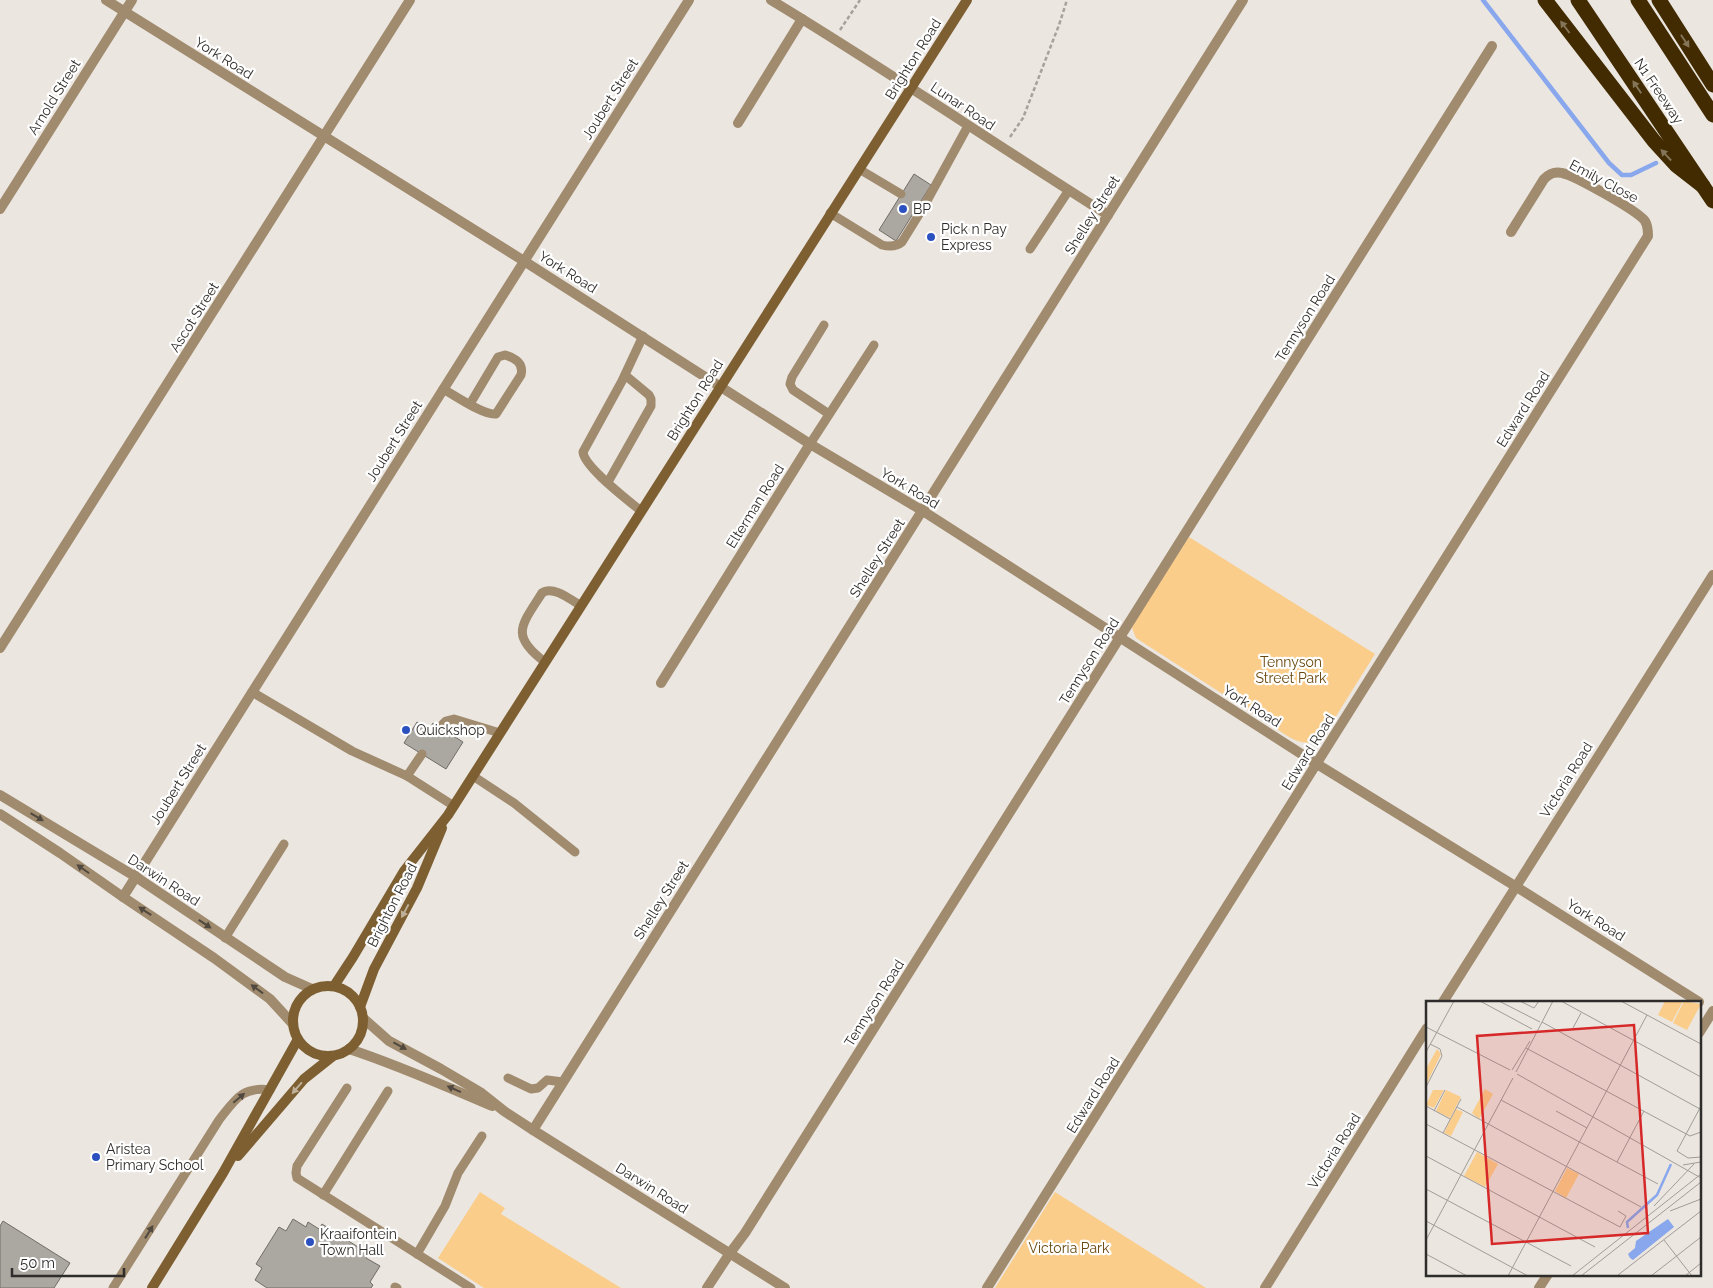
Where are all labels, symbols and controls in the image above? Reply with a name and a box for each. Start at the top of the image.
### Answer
street label: Brighton Road [882,16,944,102]
one-way arrow [1560,21,1571,34]
street label: York Road [192,34,256,82]
one-way arrow [1680,34,1690,48]
street label: Joubert Street [579,55,641,142]
street label: N1 Freeway [1631,55,1687,127]
street label: Arnold Street [24,56,84,138]
street label: Lunar Road [928,79,998,133]
one-way arrow [1632,81,1642,94]
one-way arrow [1660,149,1672,161]
street label: Emily Close [1567,156,1641,206]
street label: Shelley Street [1061,172,1123,257]
place label: BP [913,201,931,217]
marker: BP [897,203,909,215]
place label: Pick n Pay Express [941,221,1007,253]
marker: Pick n Pay Express [925,231,937,243]
street label: York Road [536,248,600,296]
street label: Tennyson Road [1272,272,1338,364]
street label: Ascot Street [166,279,222,355]
street label: Brighton Road [664,357,726,443]
street label: Edward Road [1493,368,1553,450]
street label: Joubert Street [363,397,425,484]
street label: Elterman Road [723,461,787,551]
street label: York Road [878,464,942,512]
street label: Shelley Street [846,515,908,600]
street label: Tennyson Road [1056,615,1122,707]
park label: Tennyson Street Park [1256,654,1327,686]
street label: York Road [1220,682,1284,730]
street label: Edward Road [1278,711,1338,793]
place label: Quickshop [416,722,485,738]
marker: Quickshop [400,724,412,736]
street label: Victoria Road [1536,739,1596,821]
street label: Joubert Street [147,740,209,827]
one-way arrow [30,813,43,822]
street label: Darwin Road [125,851,203,909]
street label: Shelley Street [630,857,692,942]
street label: Brighton Road [364,860,420,950]
one-way arrow [76,864,90,874]
street label: York Road [1564,896,1628,944]
one-way arrow [401,903,409,918]
one-way arrow [138,907,151,916]
one-way arrow [198,919,212,929]
street label: Tennyson Road [841,957,907,1049]
one-way arrow [250,984,264,994]
inset map [1426,1001,1700,1276]
one-way arrow [393,1042,407,1051]
street label: Edward Road [1063,1054,1123,1136]
one-way arrow [291,1081,302,1094]
one-way arrow [447,1085,461,1093]
one-way arrow [233,1092,246,1103]
street label: Victoria Road [1304,1110,1364,1192]
place label: Aristea Primary School [106,1141,204,1173]
marker: Aristea Primary School [90,1151,102,1163]
street label: Darwin Road [613,1159,691,1217]
one-way arrow [144,1226,154,1239]
place label: Kraaifontein Town Hall [320,1226,397,1258]
marker: Kraaifontein Town Hall [304,1236,316,1248]
park label: Victoria Park [1029,1240,1110,1256]
scale bar [12,1246,125,1278]
text: 50 m [20,1254,55,1272]

